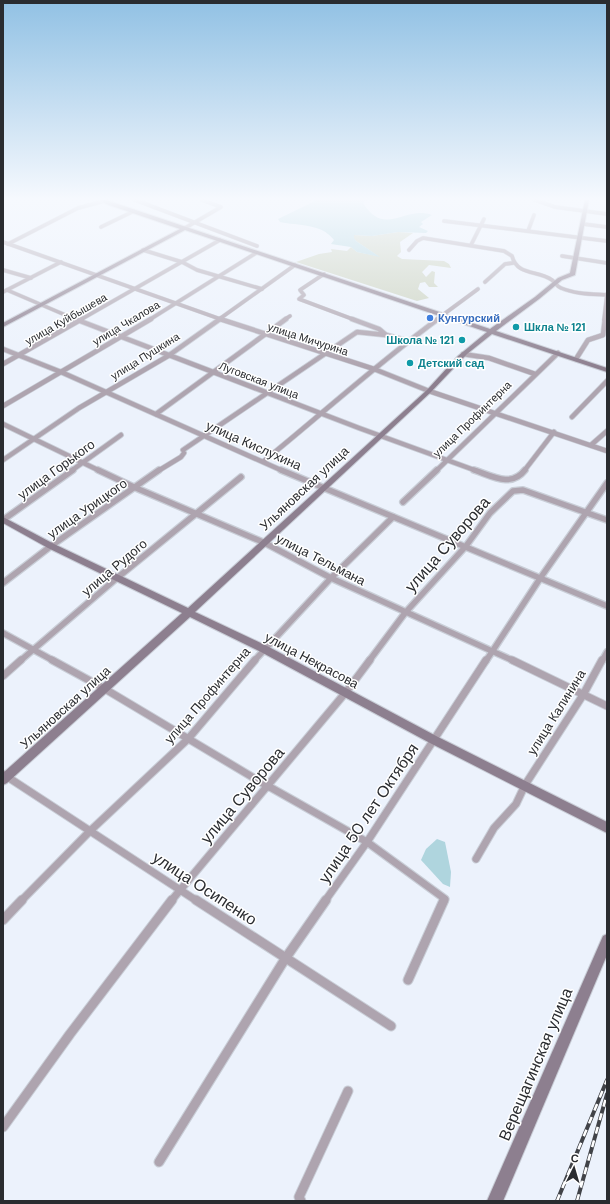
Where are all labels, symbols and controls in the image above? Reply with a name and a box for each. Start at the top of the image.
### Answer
street label: улица Куйбышева [23,289,110,348]
street label: улица Чкалова [90,297,163,349]
place label: Кунгурский [438,311,500,325]
marker: Кунгурский [425,313,435,323]
street label: улица Мичурина [266,319,351,359]
place label: Шкла № 121 [524,320,586,334]
marker: Шкла № 121 [511,322,521,332]
street label: улица Пушкина [108,329,183,383]
place label: Школа № 121 [386,333,454,347]
marker: Школа № 121 [457,335,467,345]
place label: Детский сад [418,356,484,370]
street label: Луговская улица [217,358,302,402]
marker: Детский сад [405,358,415,368]
street label: улица Профинтерна [430,377,515,460]
street label: улица Кислухина [203,417,305,474]
street label: улица Горького [14,436,98,503]
street label: Ульяновская улица [256,442,353,534]
street label: улица Урицкого [44,475,130,542]
street label: улица Суворова [400,492,495,597]
street label: улица Тельмана [273,530,369,590]
street label: улица Рудого [78,535,151,600]
street label: улица Некрасова [262,629,362,693]
street label: улица Профинтерна [161,643,255,747]
street label: Ульяновская улица [17,662,115,752]
street label: улица Калинина [523,666,590,758]
street label: улица 50 лет Октября [314,739,423,887]
street label: улица Суворова [196,743,289,848]
street label: улица Осипенко [149,847,261,930]
street label: Верещагинская улица [494,984,577,1144]
north arrow [554,1148,594,1188]
text: С [570,1151,579,1165]

